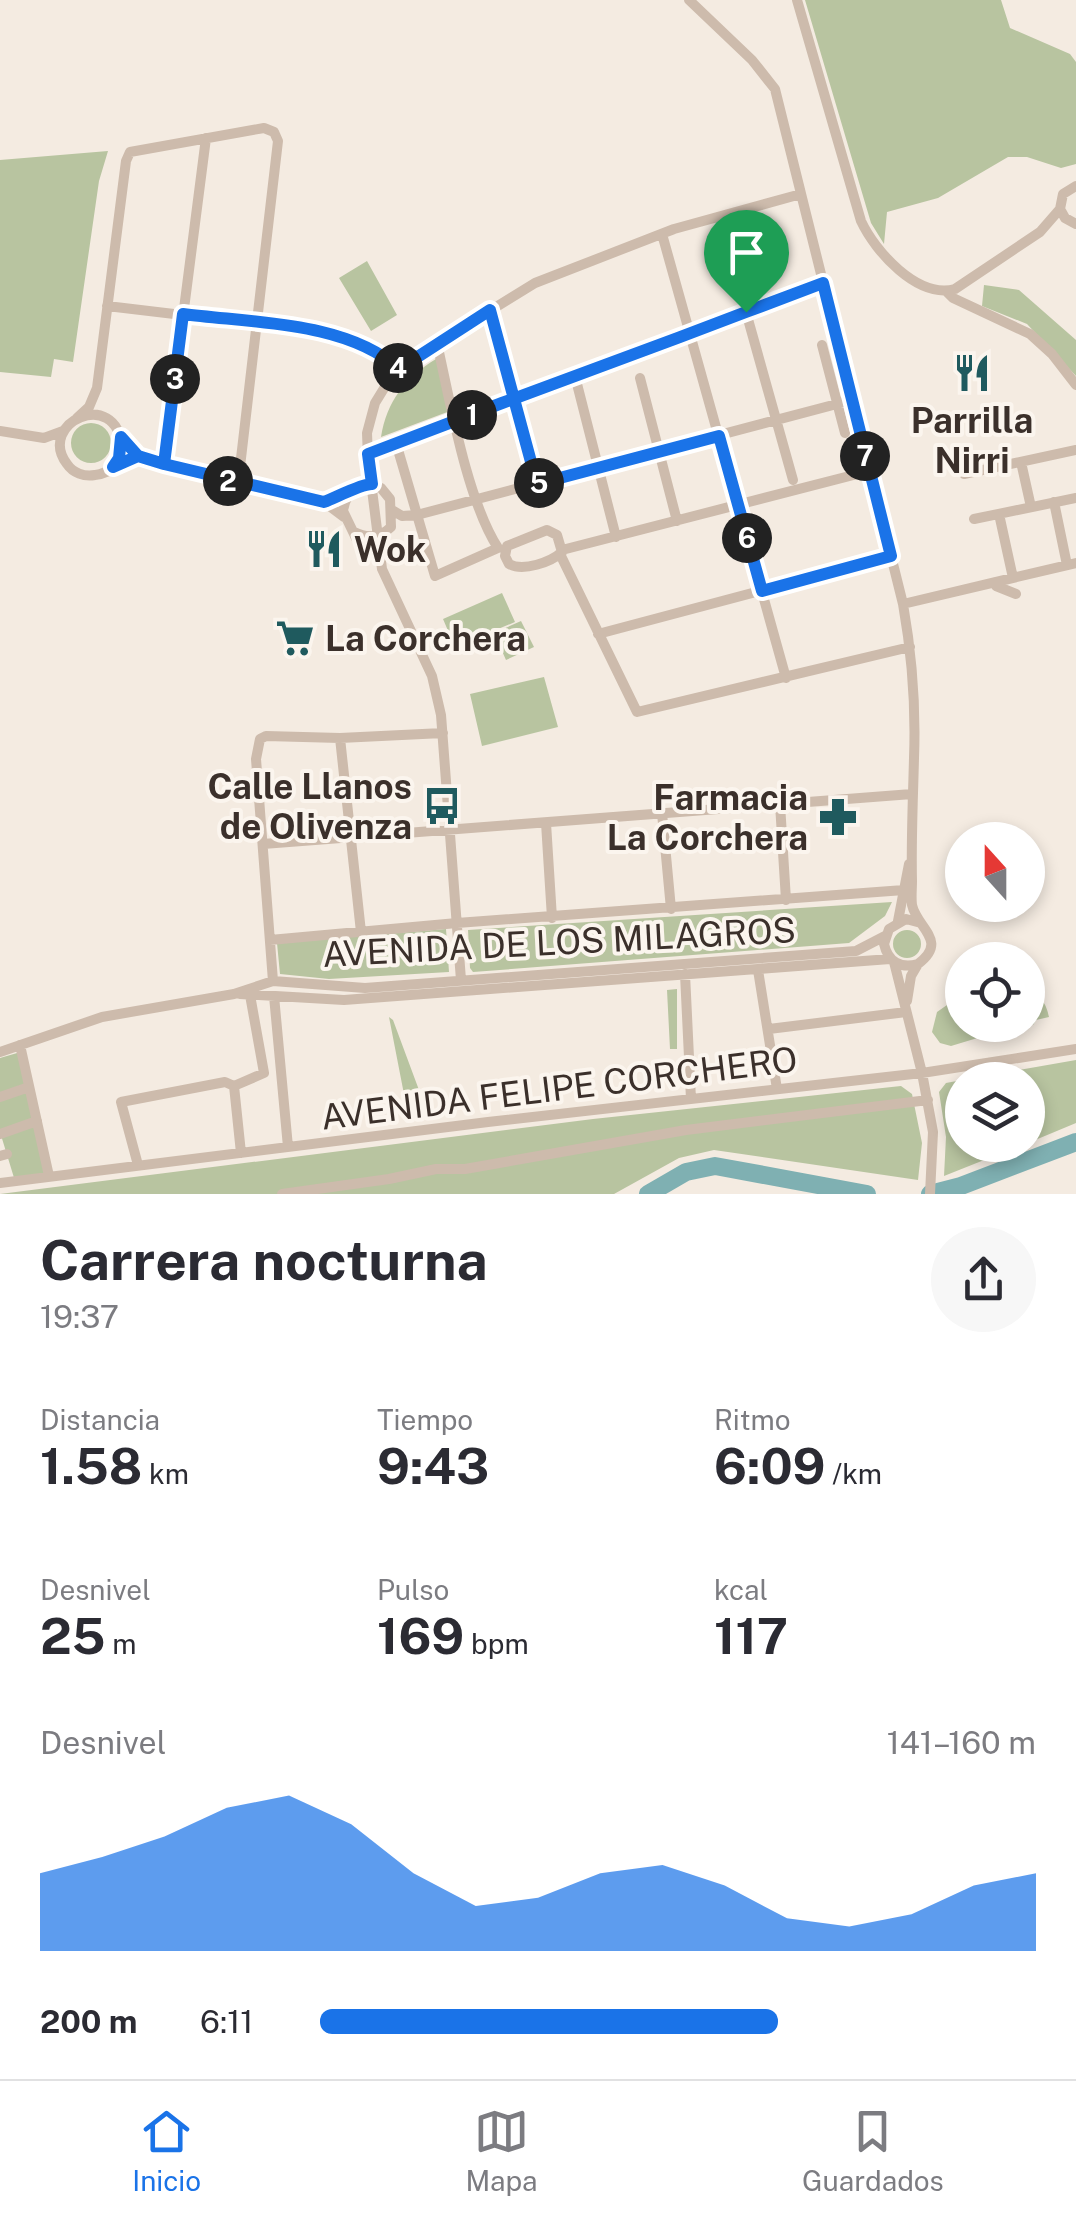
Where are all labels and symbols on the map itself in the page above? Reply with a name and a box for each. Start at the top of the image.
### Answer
pin [704,210,789,313]
pin: 4 [373,343,423,393]
restaurant icon: Parrilla Nirri [951,352,993,394]
pin: 3 [150,354,200,404]
pin: 1 [447,390,497,440]
place label: Parrilla Nirri [911,400,1033,481]
pin: 7 [840,431,890,481]
pin: 2 [203,456,253,506]
pin: 5 [514,458,564,508]
pin: 6 [722,513,772,563]
restaurant icon: Wok [303,528,345,570]
place label: Wok [354,529,426,570]
supermarket icon: La Corchera [274,617,316,659]
place label: La Corchera [325,618,526,659]
place label: Calle Llanos de Olivenza [207,766,412,847]
place label: Farmacia La Corchera [607,777,808,858]
bus stop icon: Calle Llanos de Olivenza [421,785,463,827]
pharmacy icon: Farmacia La Corchera [817,796,859,838]
north arrow [945,822,1045,922]
street label: AVENIDA DE LOS MILAGROS [321,909,797,975]
street label: AVENIDA FELIPE CORCHERO [318,1038,800,1138]

